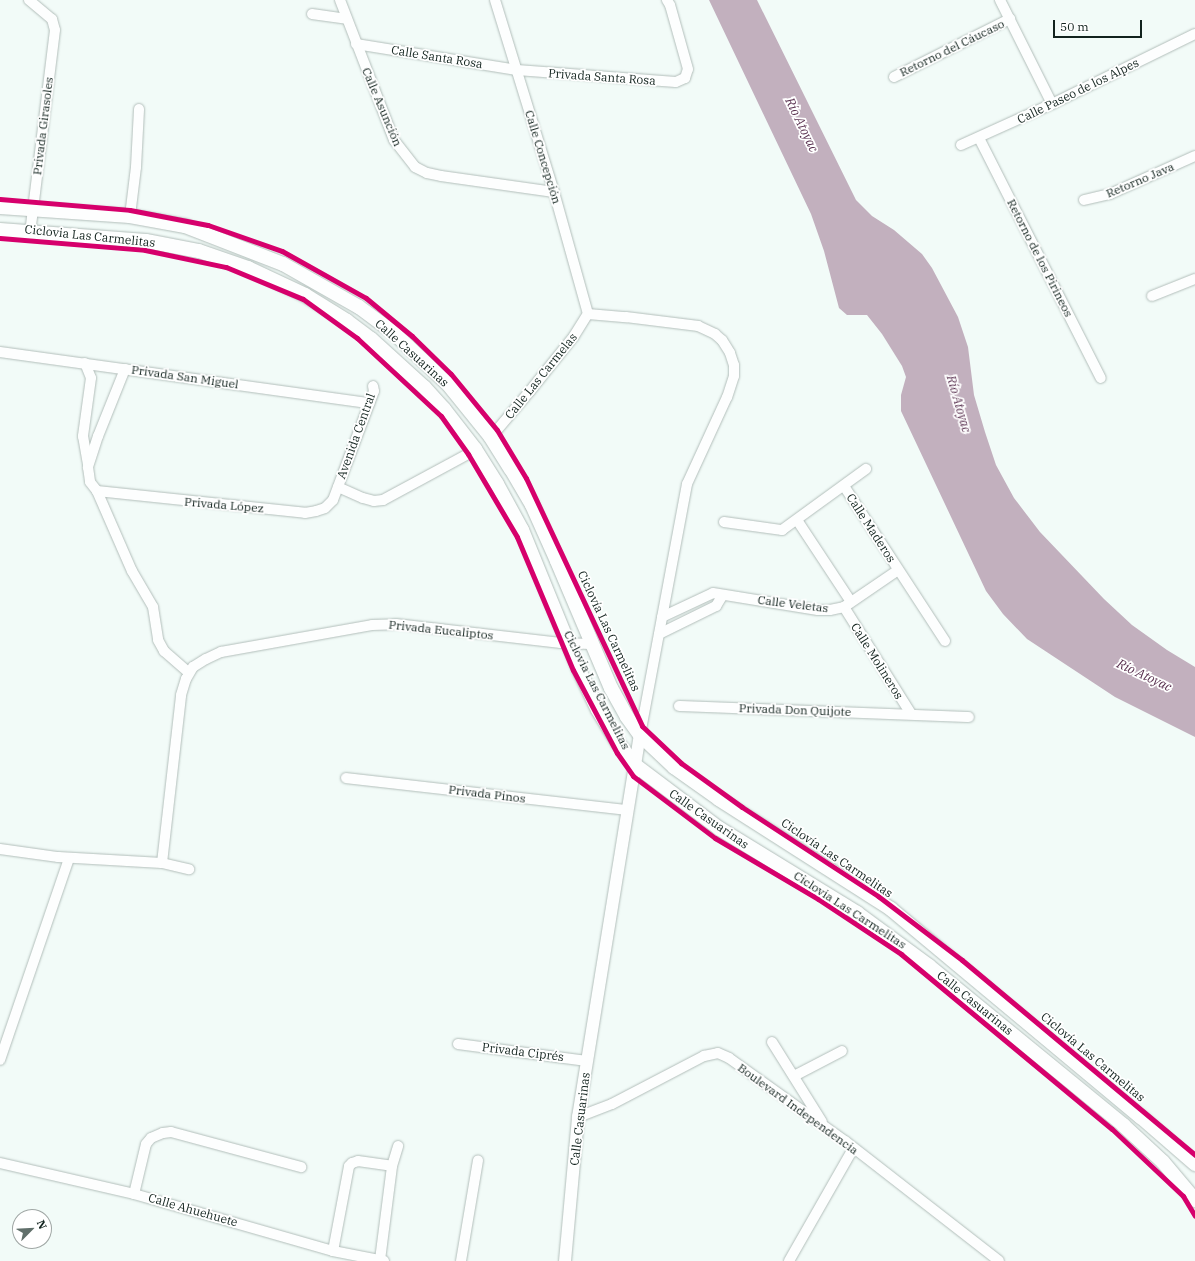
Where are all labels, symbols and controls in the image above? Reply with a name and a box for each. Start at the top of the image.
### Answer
scale bar [1055,12,1144,38]
street label: Retorno del Cáucaso [897,16,1007,80]
text: 50 m [1060,19,1089,34]
street label: Calle Santa Rosa [390,43,484,71]
street label: Calle Paseo de los Alpes [1015,55,1141,127]
street label: Calle Asunción [359,65,405,149]
street label: Privada Santa Rosa [548,66,656,88]
street label: Privada Girasoles [30,76,56,176]
water label: Río Atoyac [781,95,821,155]
street label: Calle Concepción [522,108,564,206]
street label: Retorno Java [1104,159,1176,201]
street label: Retorno de los Pirineos [1004,197,1076,319]
street label: Ciclovia Las Carmelitas [24,222,156,250]
street label: Calle Casuarinas [372,316,452,390]
street label: Calle Las Carmelas [502,330,580,422]
street label: Privada San Miguel [130,362,240,392]
water label: Río Atoyac [942,374,974,434]
street label: Avenida Central [334,391,378,481]
street label: Calle Maderos [843,491,899,565]
street label: Privada López [184,494,264,516]
street label: Ciclovía Las Carmelitas [575,568,643,694]
street label: Calle Veletas [757,593,829,615]
street label: Privada Eucaliptos [388,617,494,643]
street label: Calle Molineros [848,620,906,702]
street label: Ciclovia Las Carmelitas [561,628,633,752]
water label: Río Atoyac [1114,657,1174,695]
street label: Privada Don Quijote [739,701,851,719]
street label: Privada Pinos [448,782,526,806]
street label: Calle Casuarinas [666,786,752,852]
street label: Ciclovía Las Carmelitas [779,815,895,901]
street label: Ciclovia Las Carmelitas [791,868,909,952]
street label: Calle Casuarinas [934,968,1016,1038]
street label: Ciclovía Las Carmelitas [1038,1009,1148,1105]
street label: Privada Ciprés [481,1040,565,1064]
street label: Boulevard Independencia [735,1060,861,1158]
street label: Calle Casuarinas [567,1072,593,1166]
street label: Calle Ahuehuete [147,1190,239,1230]
north arrow [12,1209,52,1249]
text: N [34,1218,50,1231]

